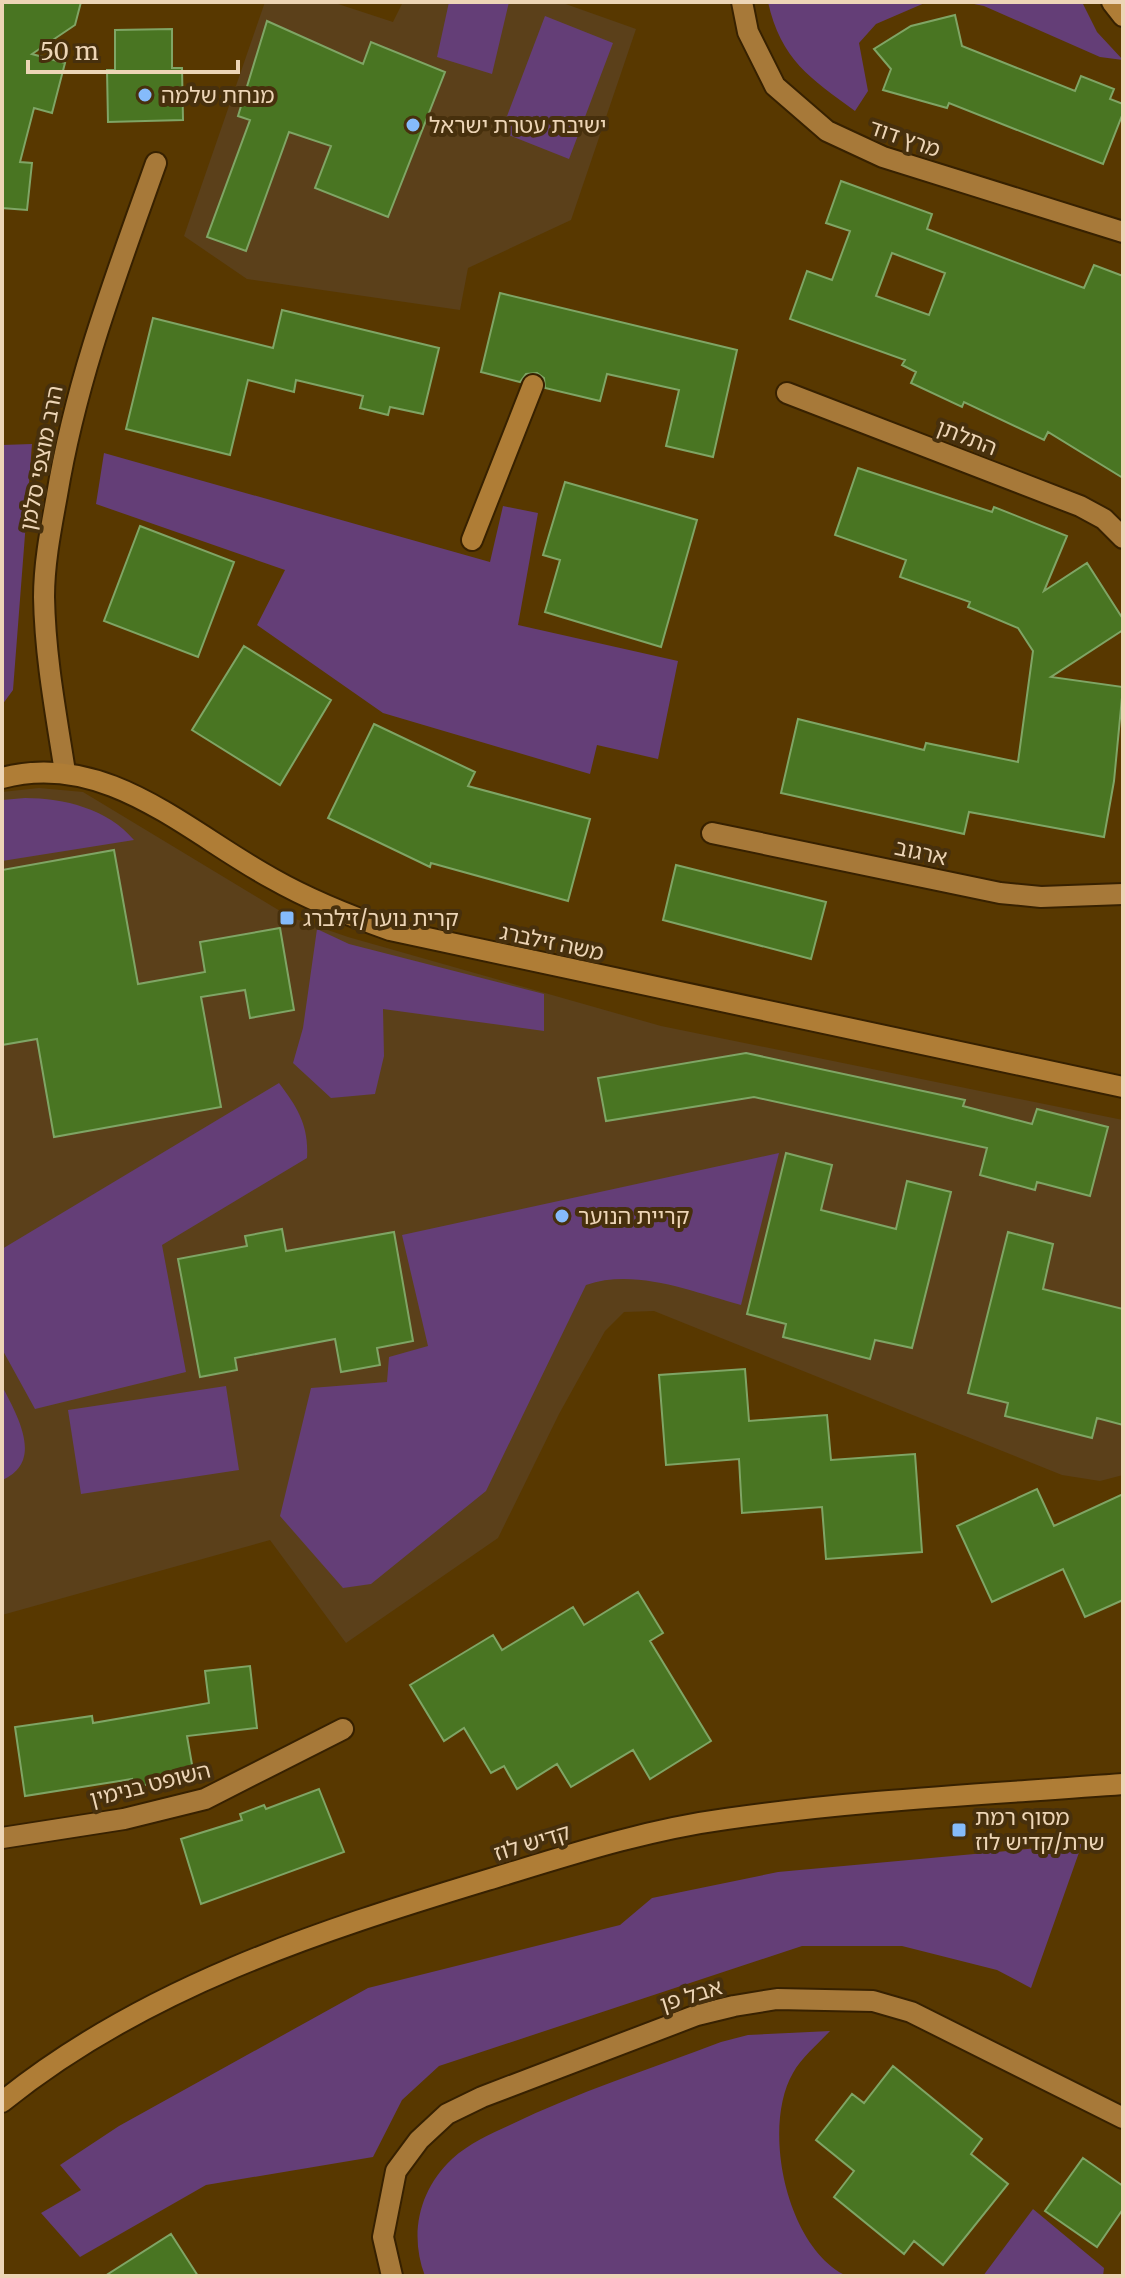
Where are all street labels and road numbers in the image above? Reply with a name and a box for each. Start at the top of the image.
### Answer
street label: מרץ דוד [866,113,944,163]
street label: הרב מוצפי סלמן [13,383,69,533]
street label: התלתן [933,413,1001,461]
street label: ארגוב [892,833,950,871]
street label: משה זילברג [497,917,607,967]
street label: השופט בנימין [87,1755,213,1813]
street label: קדיש לוז [490,1817,574,1867]
street label: אבל פן [656,1972,726,2018]

